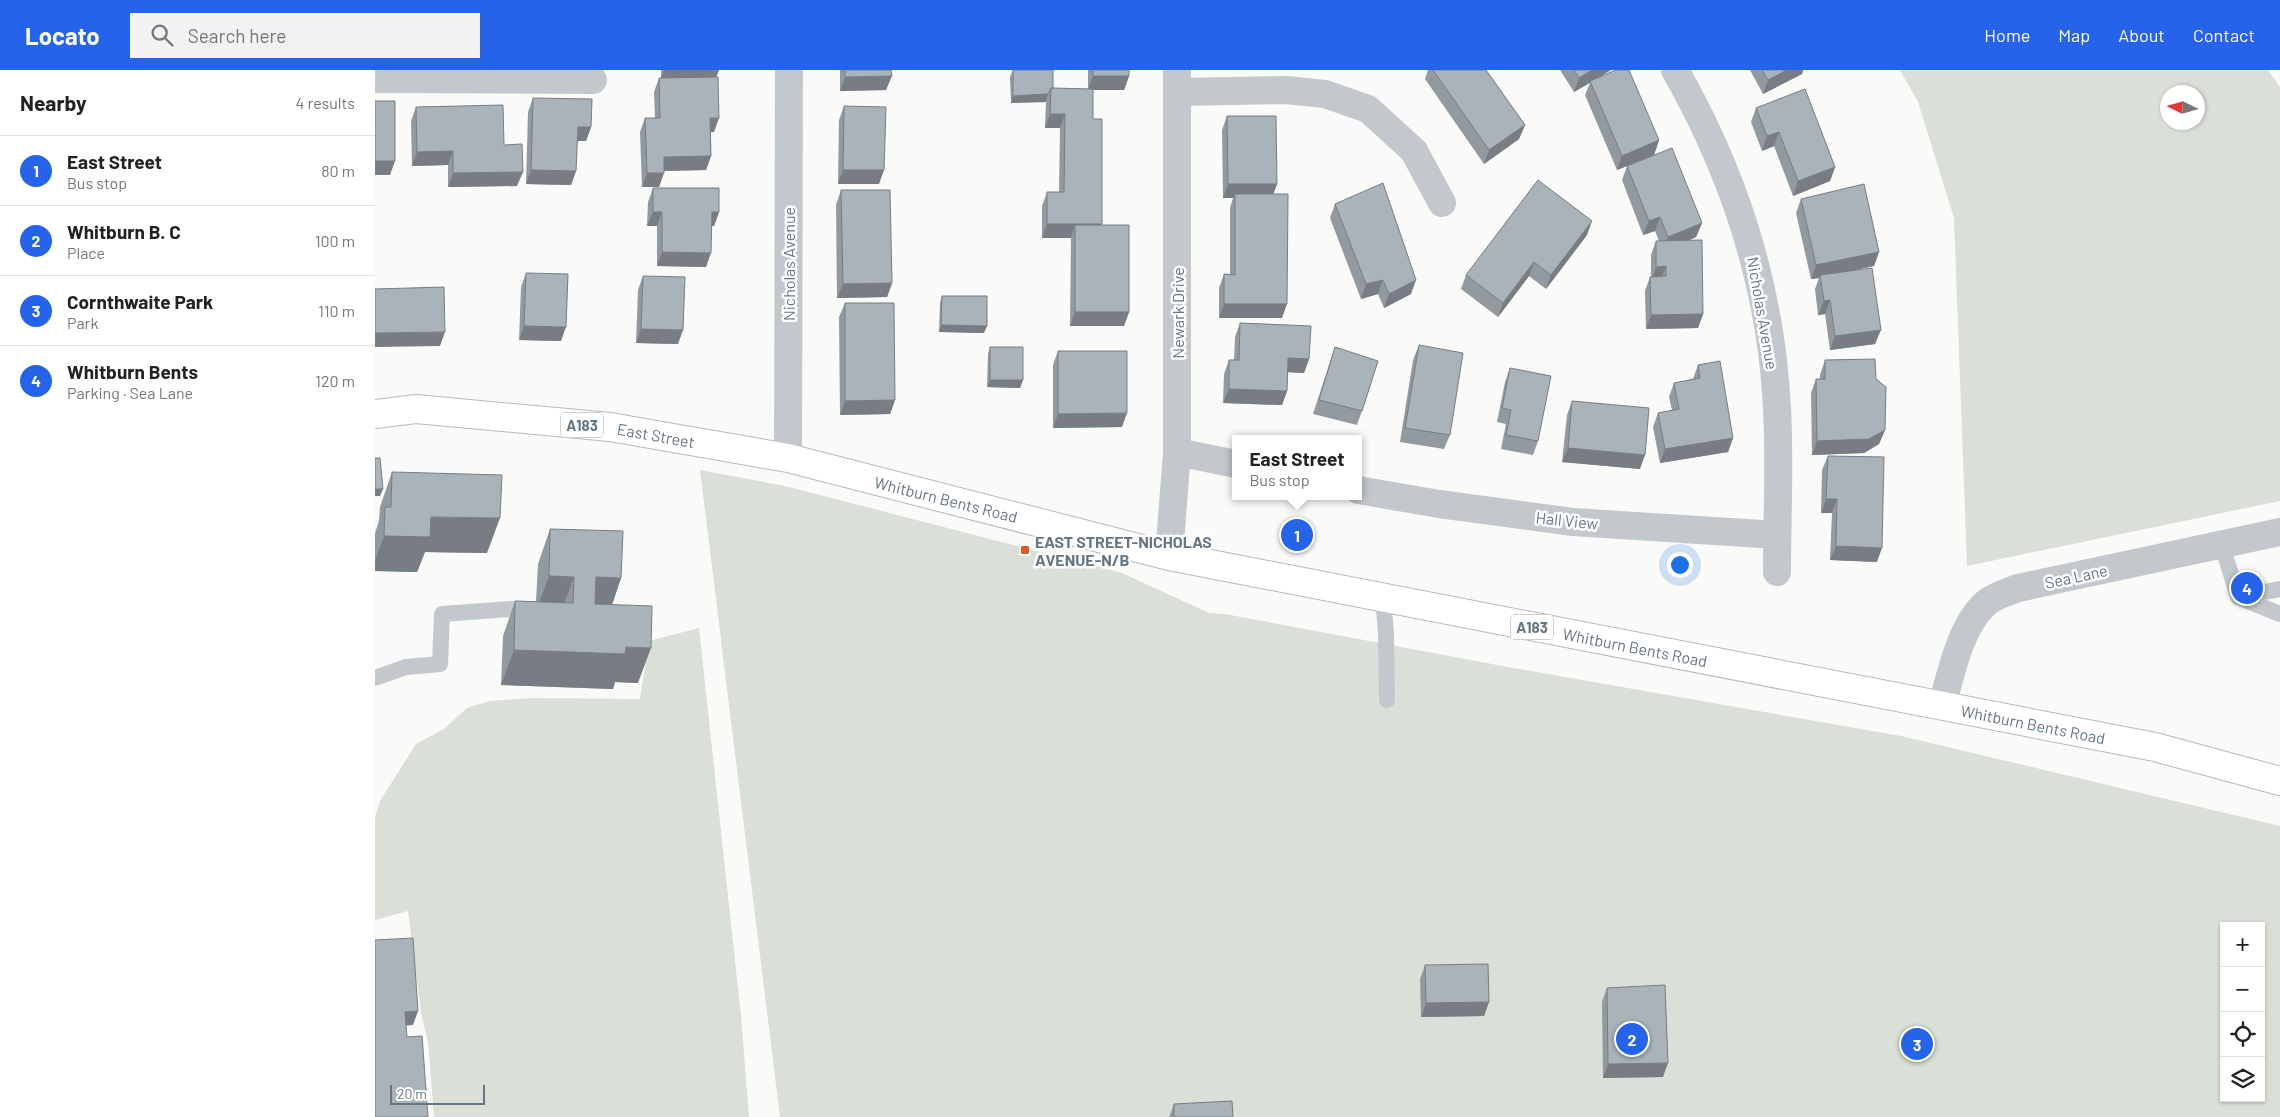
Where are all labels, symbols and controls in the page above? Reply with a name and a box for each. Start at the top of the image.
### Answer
search box [130,13,480,58]
text: Locato [25,21,100,50]
icon: search [148,21,176,49]
text: Search here [188,24,286,47]
text: Home [1984,24,2030,46]
text: Map [2058,24,2090,46]
text: About [2118,24,2165,46]
text: Contact [2193,24,2255,46]
north arrow [2160,85,2205,130]
text: Nearby [20,90,86,115]
text: 4 results [295,93,355,112]
text: East Street [67,150,162,173]
text: 1 [33,161,39,180]
text: 80 m [321,161,355,180]
text: Bus stop [67,173,127,192]
street label: Nicholas Avenue [779,207,798,321]
text: Whitburn B. C [67,220,181,243]
text: 2 [32,231,40,250]
text: 100 m [315,231,355,250]
text: Place [67,243,105,262]
street label: Nicholas Avenue [1744,255,1782,371]
street label: Newark Drive [1168,267,1187,359]
text: Cornthwaite Park [67,290,213,313]
text: 3 [32,301,40,320]
text: 110 m [318,301,355,320]
text: Park [67,313,98,332]
text: Whitburn Bents [67,360,198,383]
text: 4 [31,371,41,390]
text: 120 m [315,371,355,390]
text: Parking · Sea Lane [67,383,193,402]
road number: A183 [561,412,603,438]
street label: East Street [616,419,696,451]
popup [1232,435,1362,500]
text: East Street [1250,447,1344,470]
text: Bus stop [1250,470,1310,489]
street label: Whitburn Bents Road [872,472,1020,526]
street label: Hall View [1535,507,1600,533]
pin: 1 [1281,516,1313,554]
place label: EAST STREET-NICHOLAS AVENUE-N/B [1035,532,1212,569]
marker: EAST STREET-NICHOLAS AVENUE-N/B [1019,544,1031,556]
your location [1667,552,1693,578]
street label: Sea Lane [2043,560,2109,592]
pin: 4 [2231,569,2263,607]
road number: A183 [1511,614,1553,640]
street label: Whitburn Bents Road [1561,624,1709,670]
street label: Whitburn Bents Road [1959,701,2107,747]
map controls [2220,922,2265,1102]
button: + [2220,922,2265,967]
button: − [2220,967,2265,1012]
button: locate [2220,1012,2265,1057]
pin: 2 [1616,1020,1648,1058]
pin: 3 [1901,1025,1933,1063]
button: layers [2220,1057,2265,1102]
scale bar [390,1082,485,1105]
text: 20 m [397,1085,427,1102]

